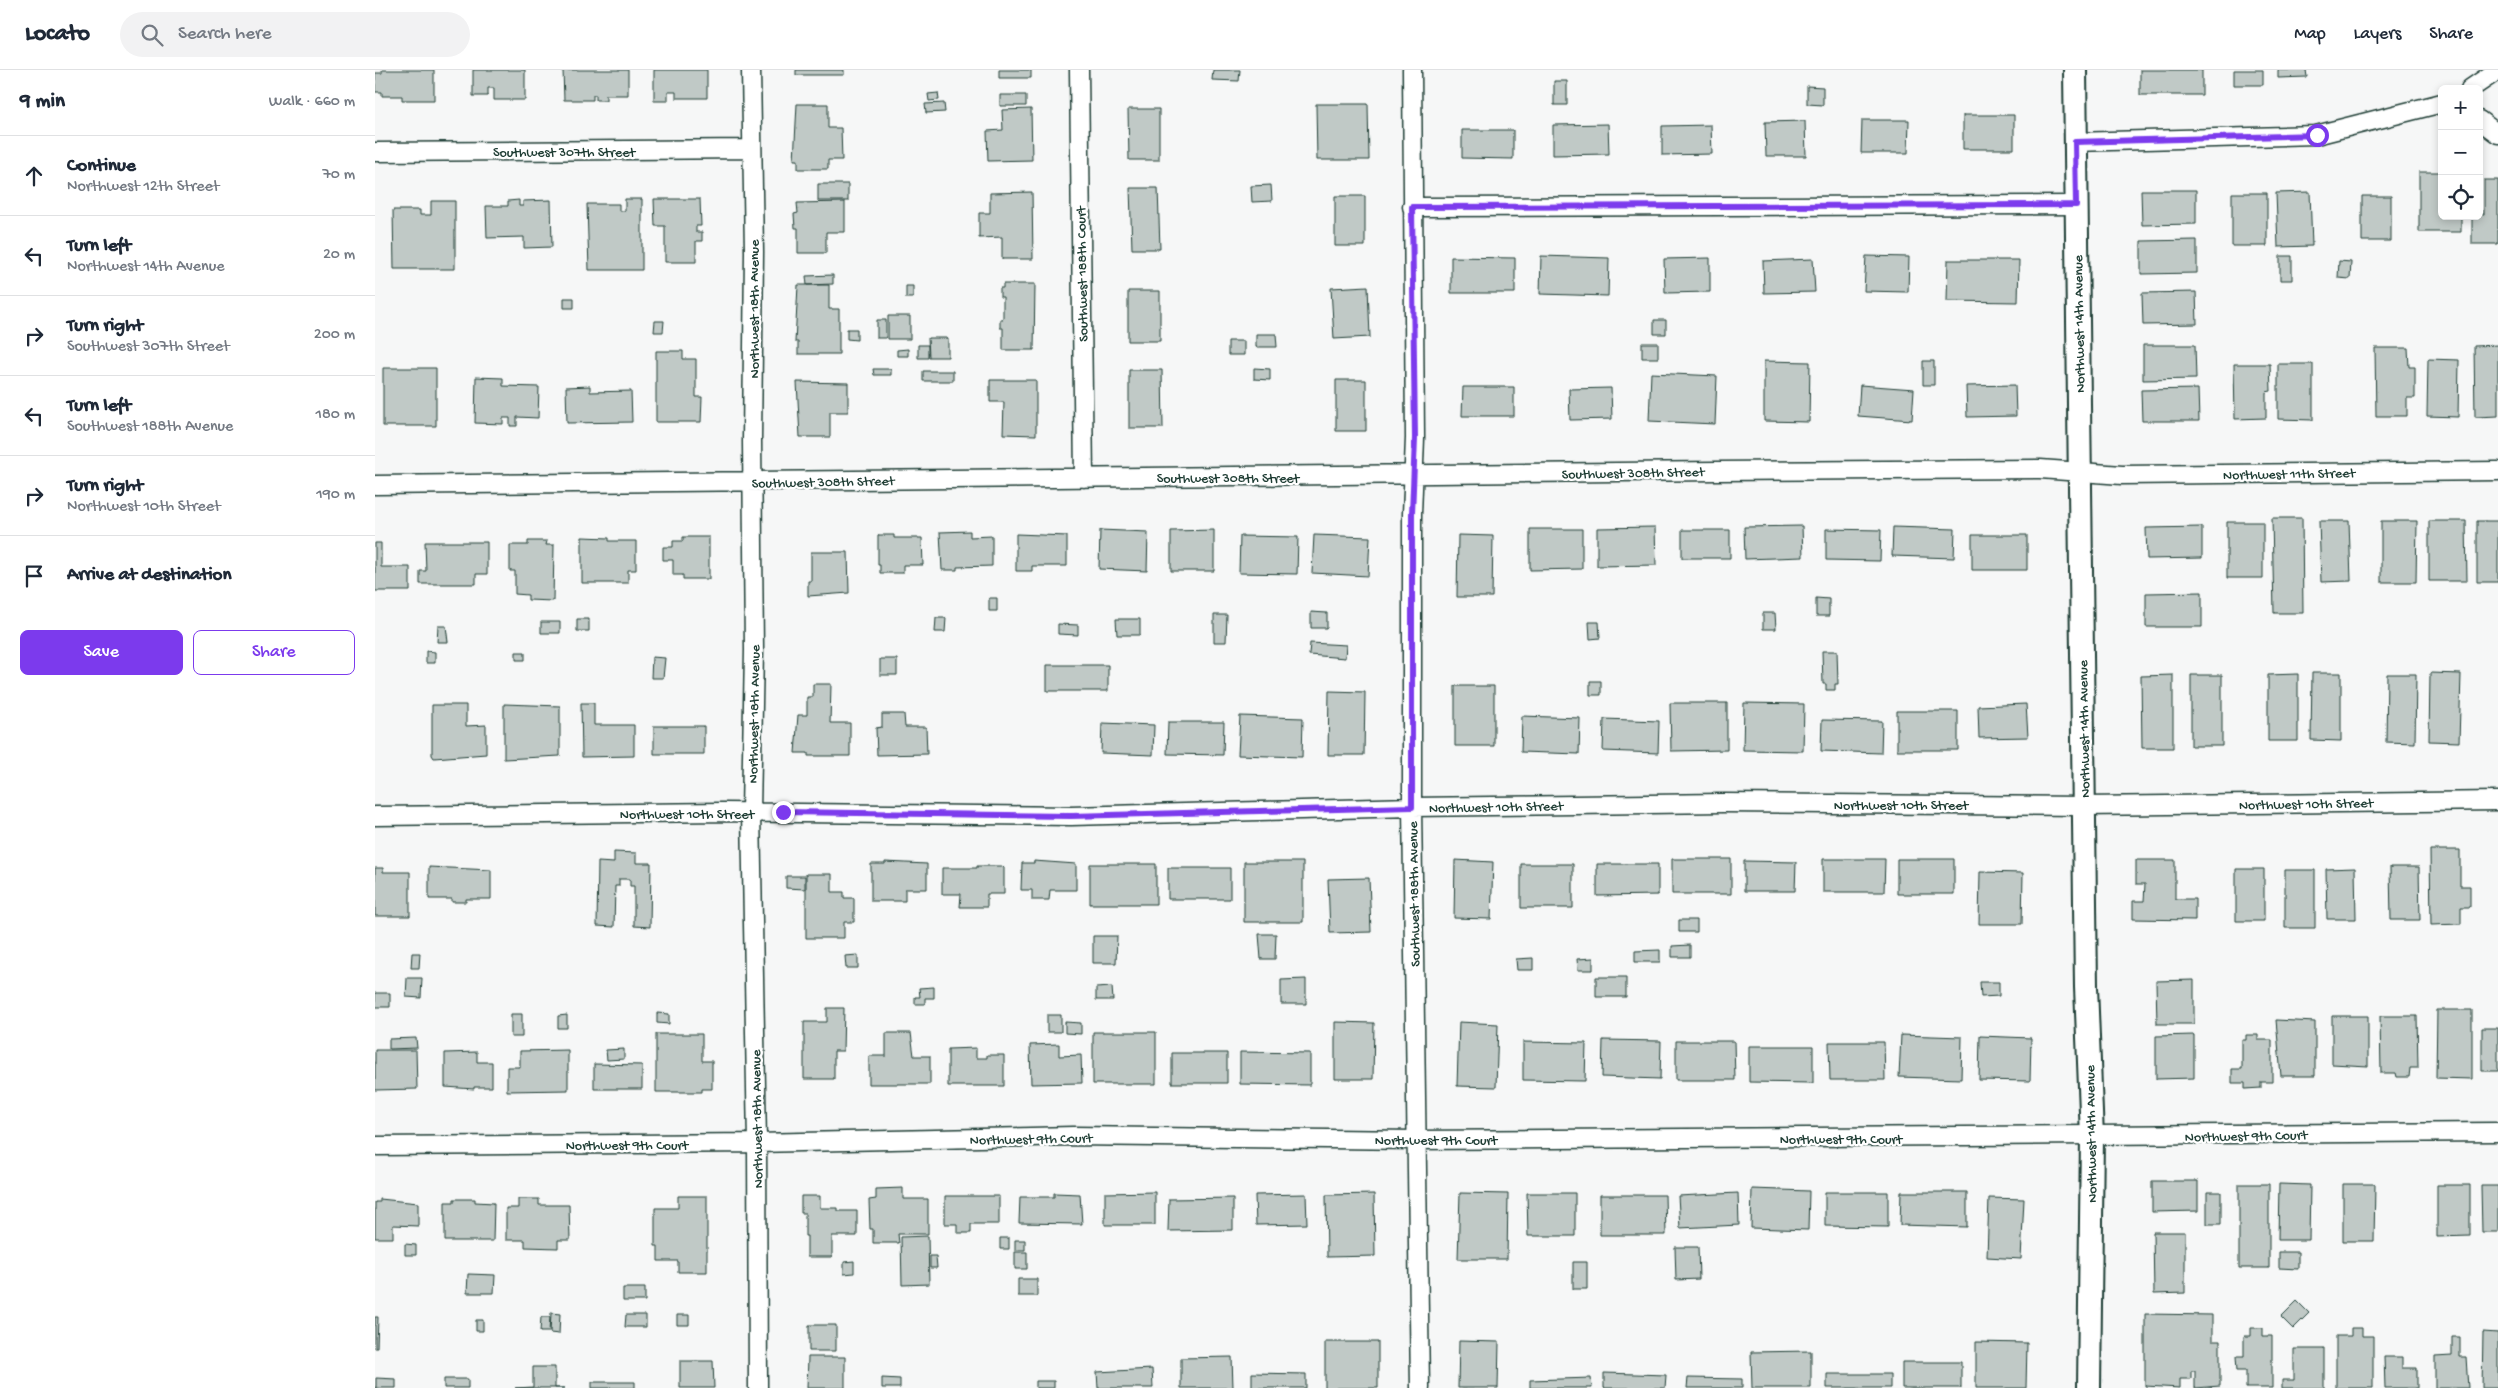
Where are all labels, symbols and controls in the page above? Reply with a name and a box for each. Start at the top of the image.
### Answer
search box [120,12,470,57]
text: Locato [25,20,90,49]
icon: search [138,21,166,49]
text: Search here [178,23,272,46]
text: Map [2294,24,2326,45]
text: Layers [2354,24,2401,45]
text: Share [2429,24,2473,45]
map controls [2438,85,2483,220]
button: + [2438,85,2483,130]
text: 9 min [20,90,65,115]
text: Walk · 660 m [269,93,355,112]
route start [2306,124,2329,147]
button: − [2438,130,2483,175]
street label: Southwest 307th Street [493,145,636,162]
text: Continue [67,155,136,178]
icon: ahead [20,162,48,190]
text: 70 m [322,166,355,185]
button: locate [2438,175,2483,220]
text: Northwest 12th Street [67,178,219,197]
street label: Southwest 188th Court [1074,205,1093,342]
text: Turn left [67,235,131,258]
street label: Northwest 18th Avenue [747,239,764,378]
icon: left [20,242,48,270]
text: 20 m [323,246,355,265]
street label: Northwest 14th Avenue [2071,254,2090,393]
text: Northwest 14th Avenue [67,258,224,277]
text: Turn right [67,315,143,338]
icon: right [20,322,48,350]
text: 200 m [314,326,355,345]
text: Southwest 307th Street [67,338,230,357]
text: Turn left [67,395,131,418]
icon: left [20,402,48,430]
text: 180 m [316,406,355,425]
text: Southwest 188th Avenue [67,418,233,437]
street label: Southwest 308th Street [1562,465,1706,484]
street label: Northwest 11th Street [2223,466,2356,485]
street label: Southwest 308th Street [1157,471,1301,488]
street label: Southwest 308th Street [752,474,896,493]
text: Turn right [67,475,143,498]
icon: right [20,482,48,510]
text: 190 m [316,486,355,505]
text: Northwest 10th Street [67,498,221,517]
icon: arrive [20,562,48,590]
text: Arrive at destination [67,564,231,587]
button: Save [20,630,183,675]
button: Share [193,630,355,675]
street label: Northwest 18th Avenue [746,644,765,784]
street label: Northwest 14th Avenue [2076,659,2095,798]
street label: Northwest 10th Street [2239,796,2375,815]
street label: Northwest 10th Street [1834,798,1969,815]
street label: Northwest 10th Street [1429,799,1565,818]
route end [772,801,795,824]
street label: Northwest 10th Street [620,807,755,824]
street label: Southwest 188th Avenue [1406,820,1425,967]
street label: Northwest 18th Avenue [749,1049,768,1189]
street label: Northwest 14th Avenue [2083,1064,2102,1203]
street label: Northwest 9th Court [2185,1128,2309,1147]
street label: Northwest 9th Court [970,1131,1094,1150]
street label: Northwest 9th Court [1780,1132,1904,1149]
street label: Northwest 9th Court [1375,1133,1499,1150]
street label: Northwest 9th Court [566,1138,690,1155]

